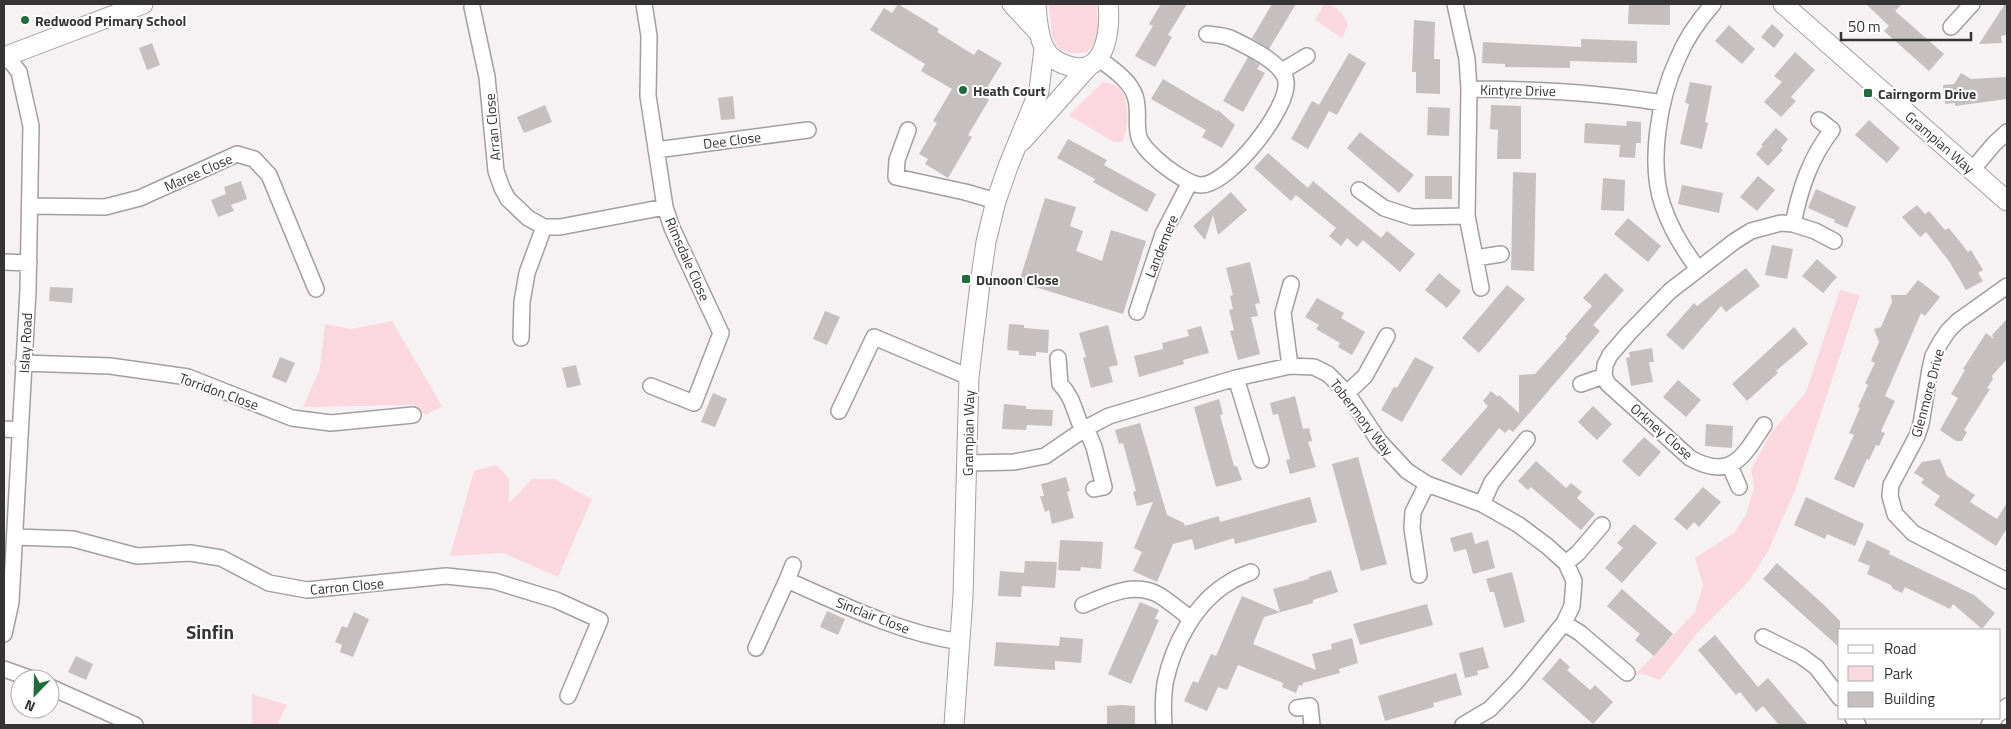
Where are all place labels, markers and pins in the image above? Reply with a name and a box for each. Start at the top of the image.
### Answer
place label: Redwood Primary School [35,10,186,31]
marker: Redwood Primary School [19,14,31,26]
place label: Heath Court [973,80,1046,101]
place label: Cairngorm Drive [1878,83,1976,104]
marker: Heath Court [957,84,969,96]
marker: Cairngorm Drive [1862,87,1874,99]
place label: Dunoon Close [976,269,1059,290]
marker: Dunoon Close [960,273,972,285]

